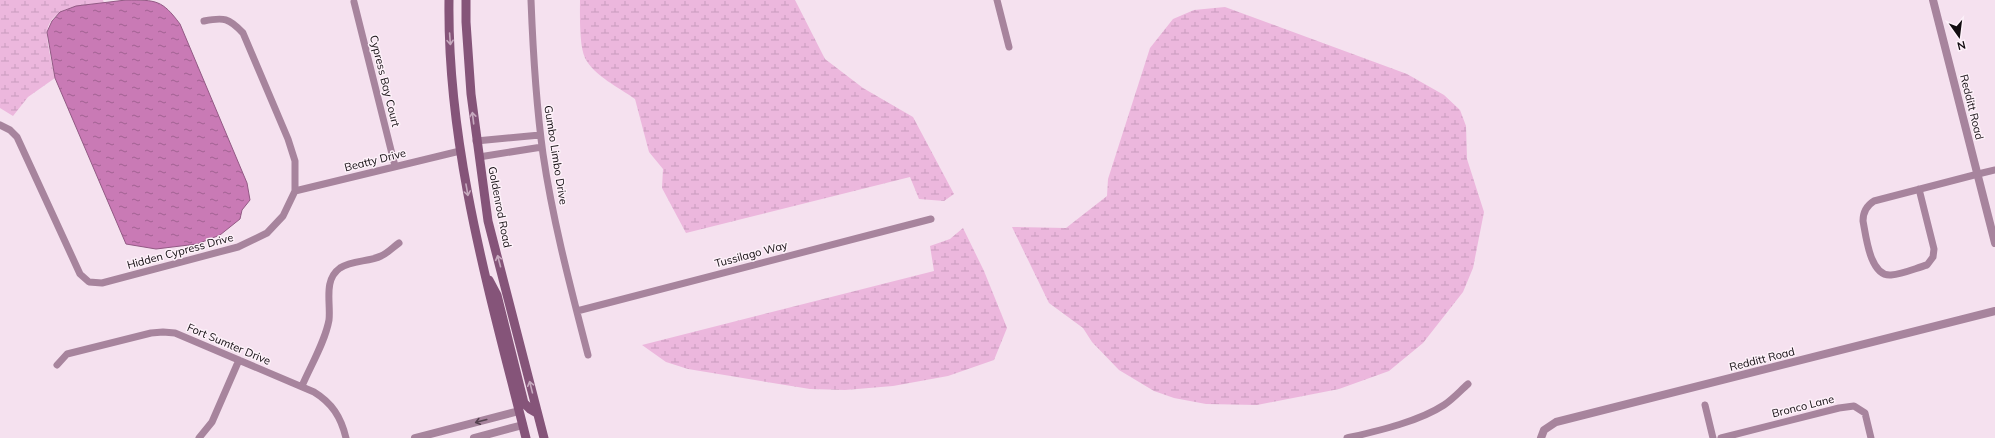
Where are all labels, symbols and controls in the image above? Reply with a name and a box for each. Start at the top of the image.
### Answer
north arrow [1939,16,1979,56]
one-way arrow [446,32,453,45]
street label: Cypress Bay Court [367,34,403,128]
text: N [1956,38,1967,54]
street label: Redditt Road [1957,73,1987,141]
street label: Gumbo Limbo Drive [541,104,571,206]
one-way arrow [469,112,477,125]
street label: Beatty Drive [343,146,407,174]
street label: Goldenrod Road [485,165,515,249]
one-way arrow [463,183,471,196]
street label: Hidden Cypress Drive [125,230,235,272]
street label: Tussilago Way [713,238,789,270]
one-way arrow [494,254,502,267]
street label: Fort Sumter Drive [185,320,273,368]
street label: Redditt Road [1728,344,1796,374]
one-way arrow [526,380,534,393]
street label: Bronco Lane [1770,392,1836,420]
one-way arrow [475,418,488,425]

